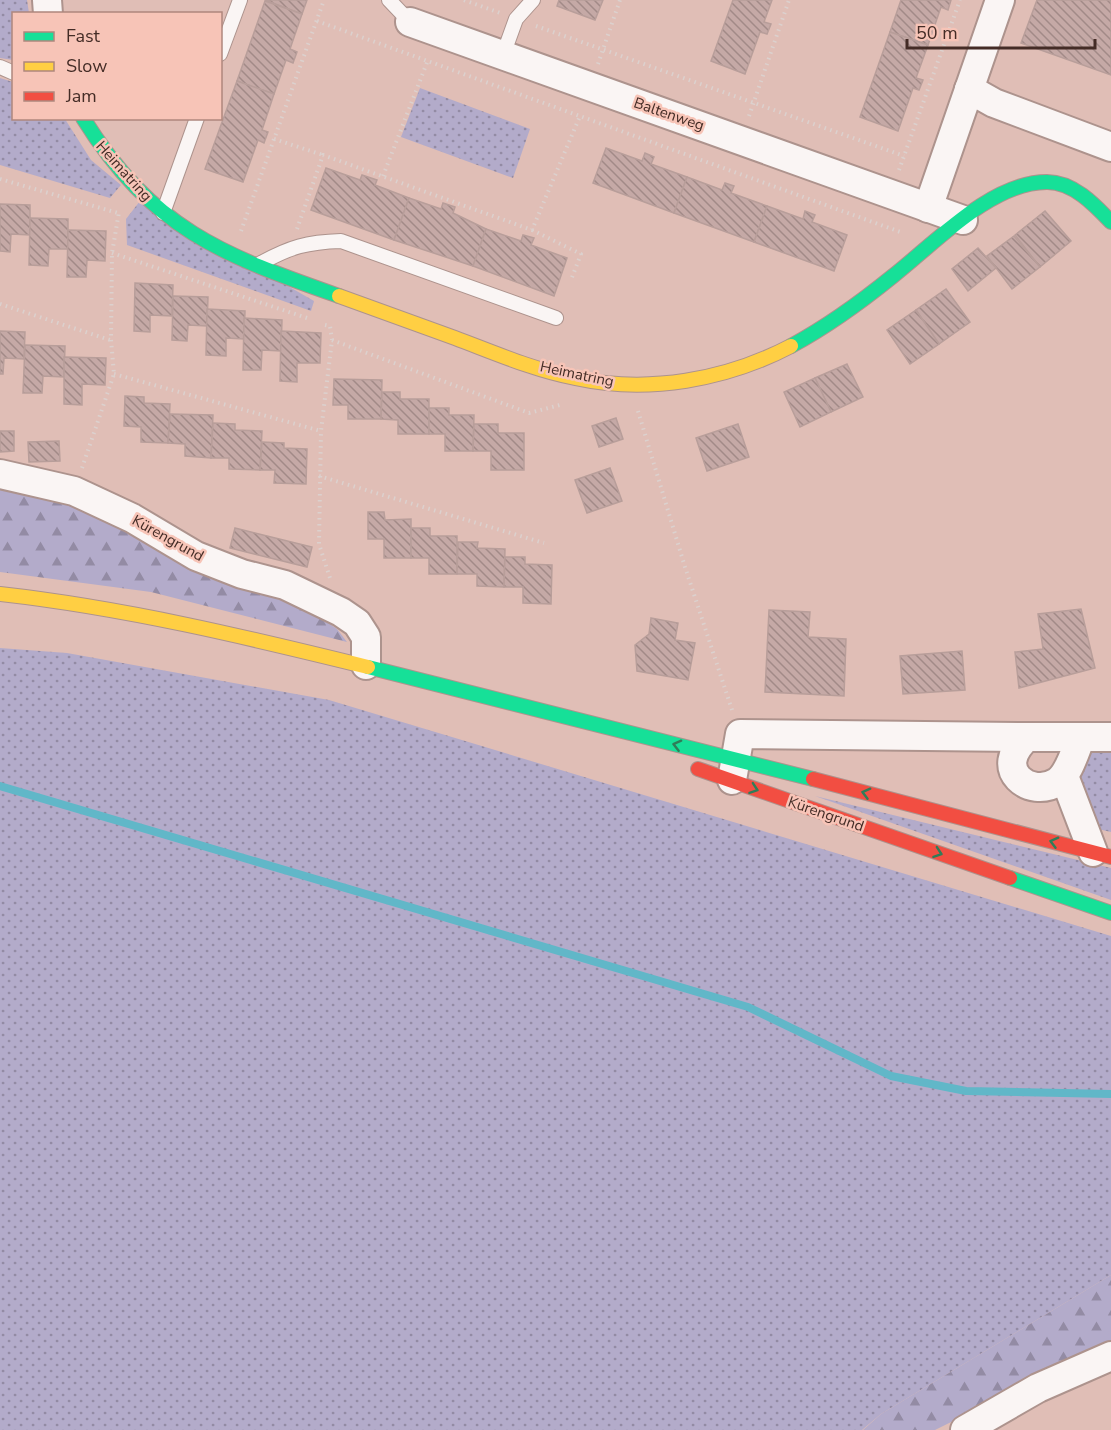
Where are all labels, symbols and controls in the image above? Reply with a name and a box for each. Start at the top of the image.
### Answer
legend [12,12,222,120]
scale bar [907,12,1094,50]
text: 50 m [916,21,958,45]
text: Fast [66,24,101,48]
text: Slow [66,54,107,78]
text: Jam [65,84,97,108]
street label: Baltenweg [631,93,707,135]
street label: Heimatring [91,136,157,206]
street label: Heimatring [538,356,616,392]
street label: Kürengrund [128,510,208,566]
one-way arrow [672,739,682,752]
one-way arrow [749,781,759,794]
one-way arrow [861,787,871,800]
street label: Kürengrund [785,792,867,836]
one-way arrow [1050,837,1060,850]
one-way arrow [933,846,943,859]

